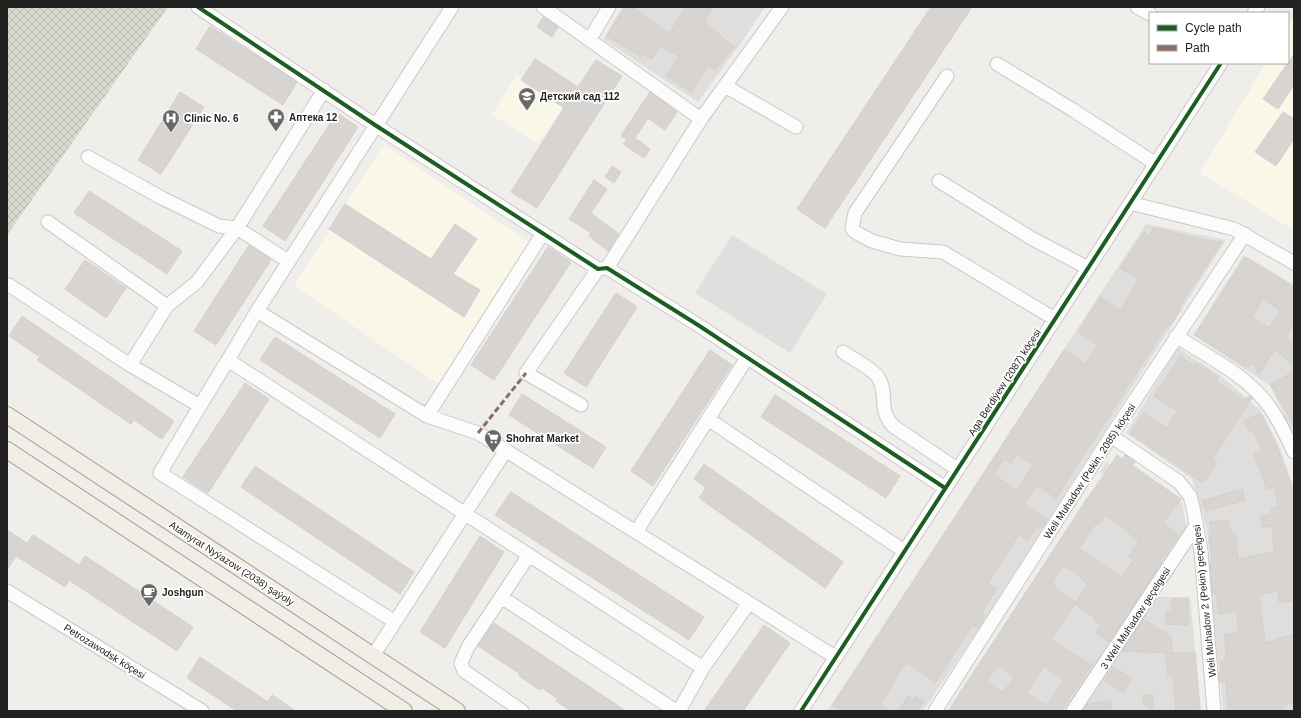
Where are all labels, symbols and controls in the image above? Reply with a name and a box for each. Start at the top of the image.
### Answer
legend [1149,12,1289,64]
text: Cycle path [1185,21,1242,35]
text: Path [1185,41,1210,55]
school or university icon: Детский сад 112 [517,86,537,111]
place label: Детский сад 112 [540,91,620,102]
pharmacy icon: Аптека 12 [266,107,286,132]
hospital icon: Clinic No. 6 [161,108,181,133]
place label: Аптека 12 [289,112,338,123]
place label: Clinic No. 6 [184,113,239,124]
street label: Aga Berdiýew (2087) köçesi [966,327,1043,437]
street label: Weli Muhadow (Pekin, 2085) köçesi [1042,402,1137,541]
supermarket icon: Shohrat Market [483,428,503,453]
place label: Shohrat Market [506,433,579,444]
street label: Atamyrat Nyýazow (2038) şaýoly [167,519,296,608]
street label: Weli Muhadow 2 (Pekin) geçelgesi [1191,524,1218,678]
street label: 3 Weli Muhadow geçelgesi [1098,565,1172,671]
cafe icon: Joshgun [139,582,159,607]
place label: Joshgun [162,587,204,598]
street label: Petrozawodsk köçesi [62,622,147,681]

